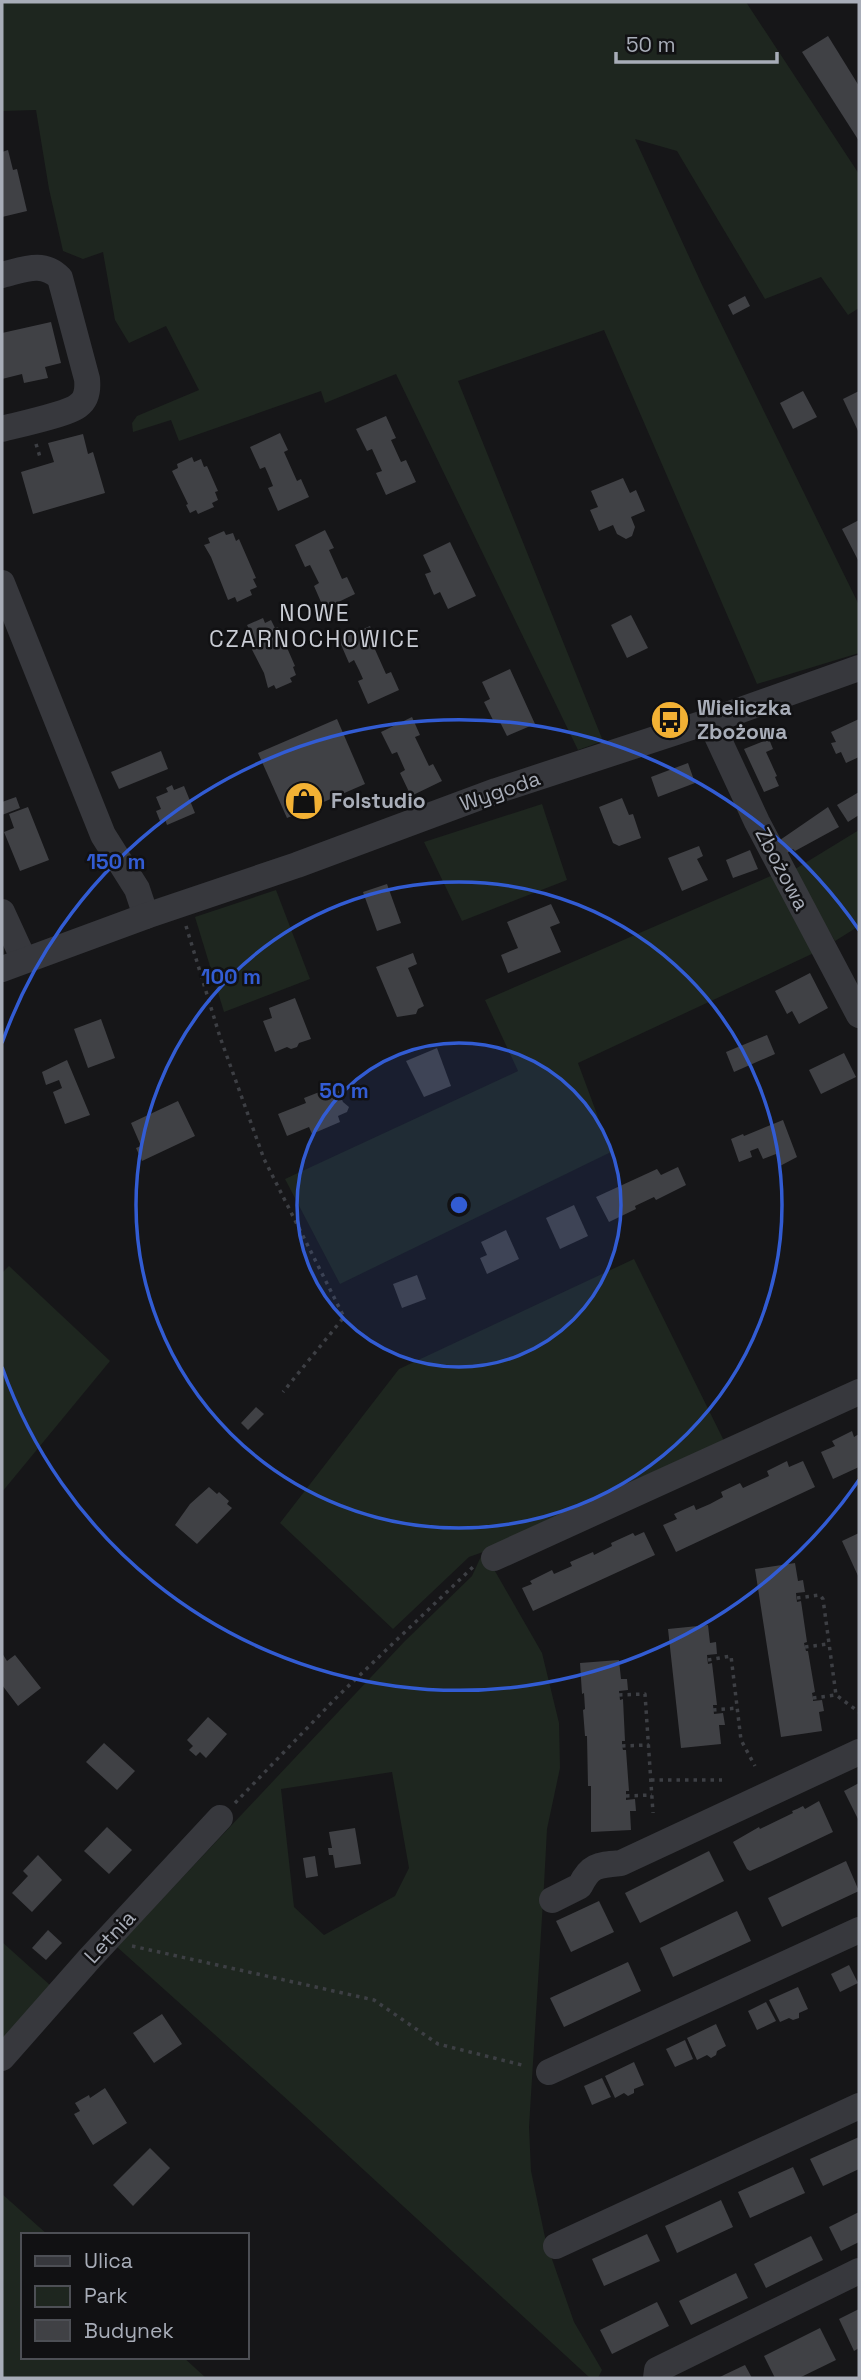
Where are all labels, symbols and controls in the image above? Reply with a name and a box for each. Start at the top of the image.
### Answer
scale bar [616,21,777,65]
text: 50 m [626,31,676,58]
district label: NOWE CZARNOCHOWICE [209,598,421,654]
place label: Wieliczka Zbożowa [697,694,792,745]
bus stop icon: Wieliczka Zbożowa [649,699,691,741]
street label: Wygoda [456,764,544,817]
shop icon: Folstudio [283,780,325,822]
place label: Folstudio [331,787,426,814]
street label: Zbożowa [749,823,816,915]
text: 150 m [87,848,145,875]
text: 100 m [201,963,261,990]
text: 50 m [319,1077,369,1104]
centre of rings [447,1193,471,1217]
street label: Letnia [78,1904,141,1969]
legend [21,2233,248,2359]
text: Ulica [84,2247,133,2274]
text: Park [84,2282,128,2309]
text: Budynek [84,2317,174,2344]

